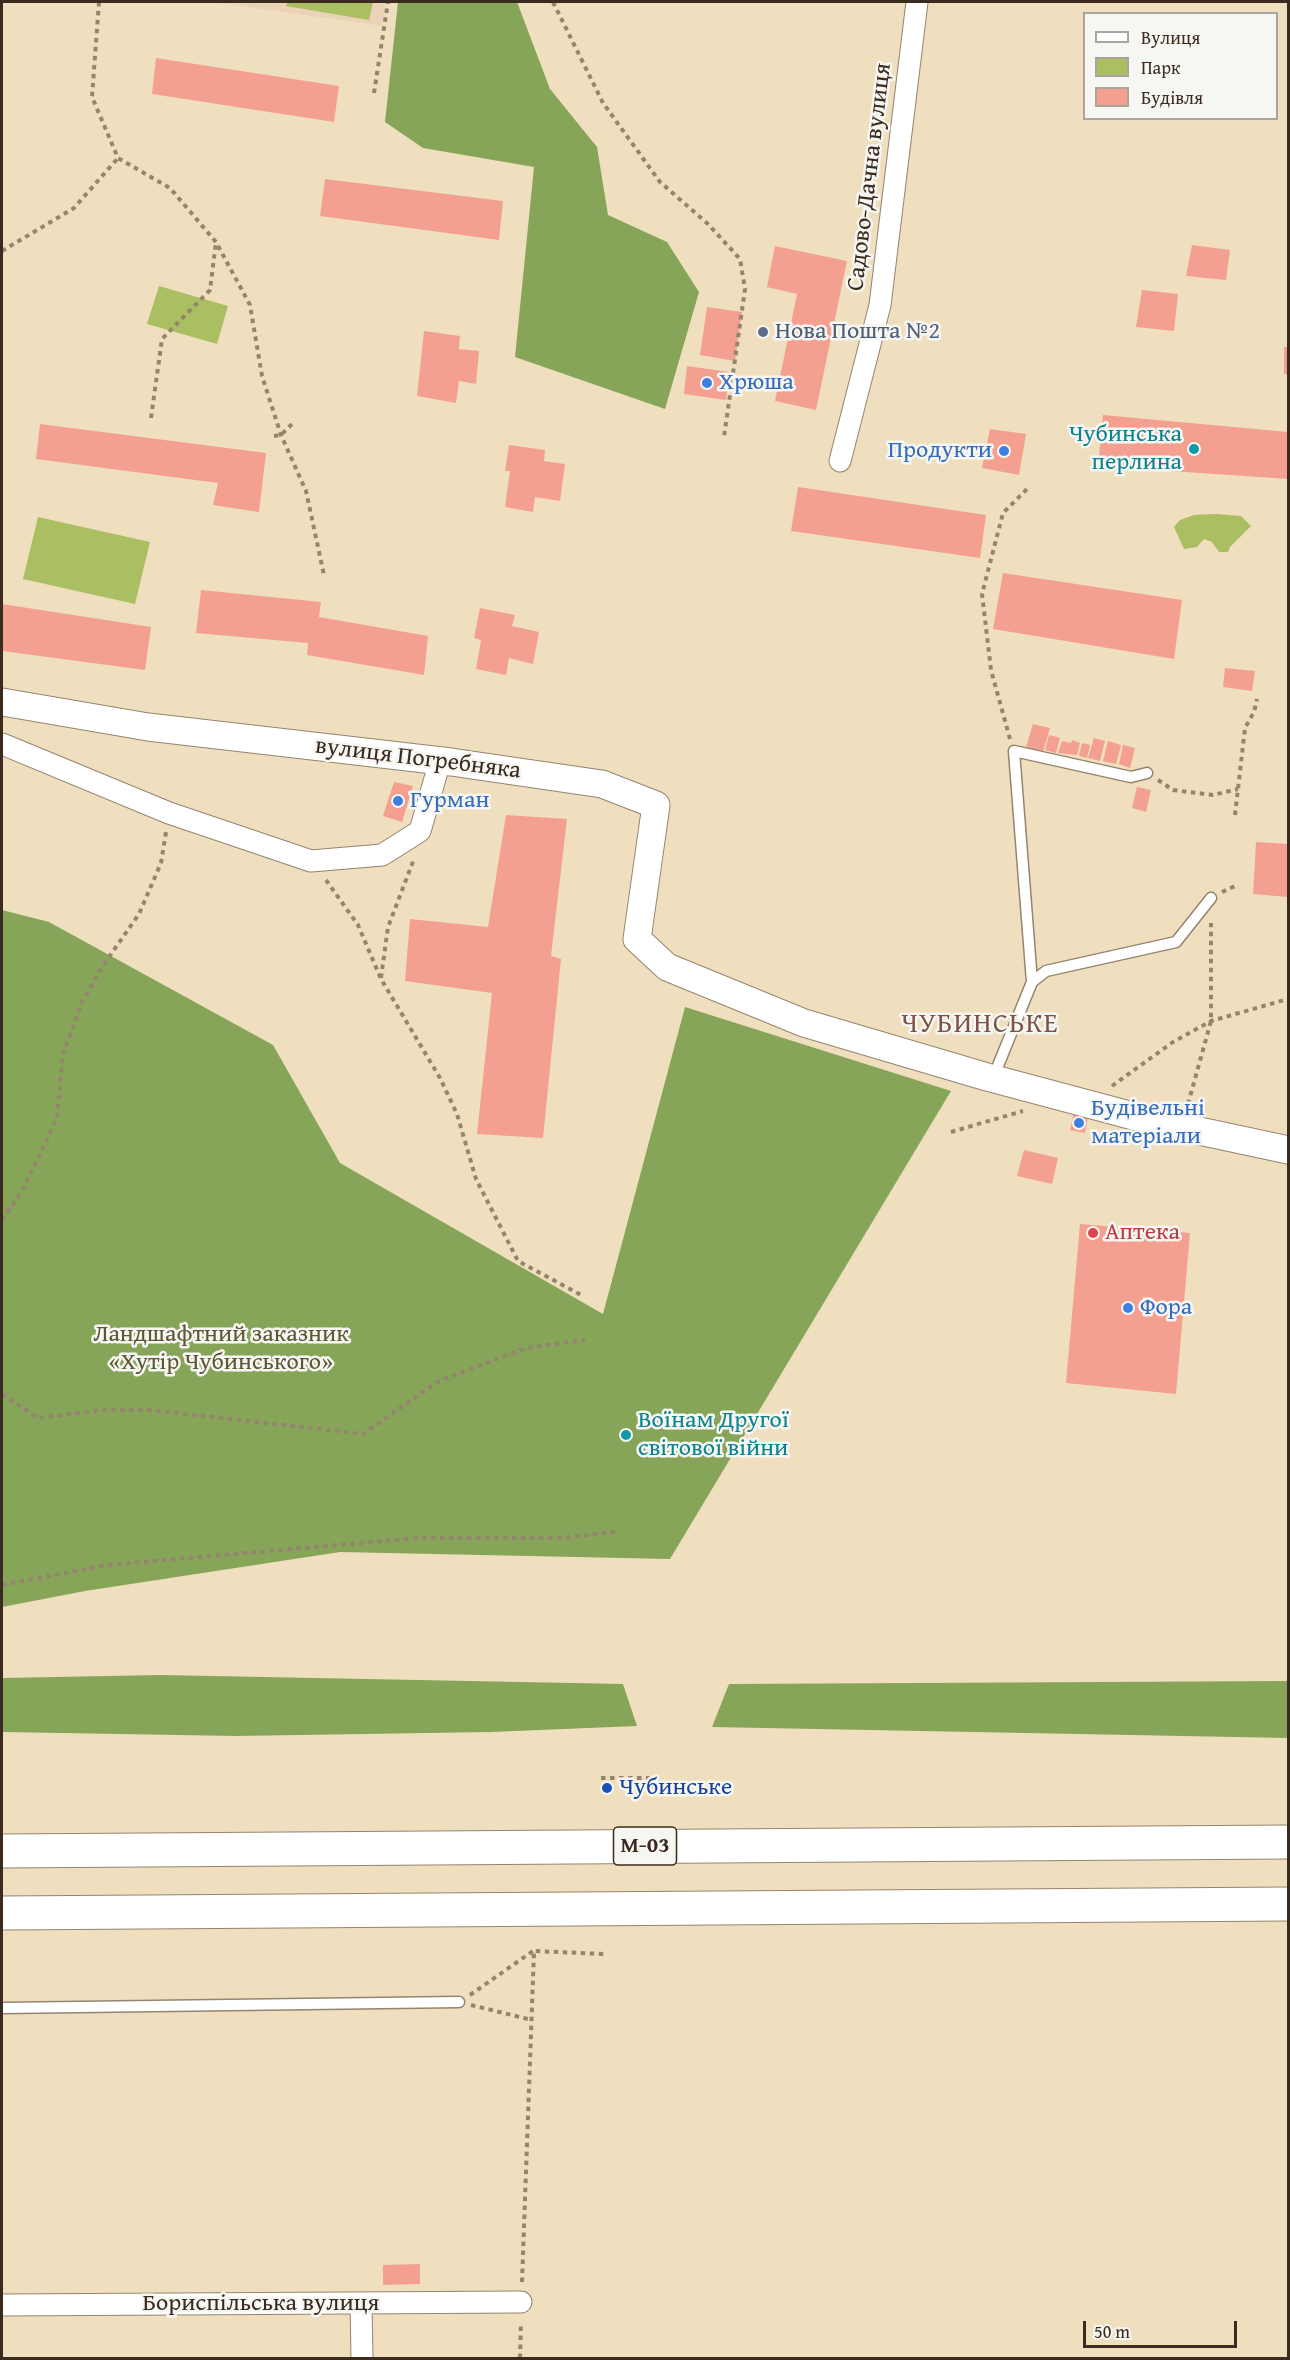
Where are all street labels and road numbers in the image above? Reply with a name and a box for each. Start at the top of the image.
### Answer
street label: Садово-Дачна вулиця [842,61,898,293]
street label: вулиця Погребняка [314,732,522,786]
road number: М-03 [614,1827,676,1865]
street label: Бориспільська вулиця [143,2290,379,2318]

